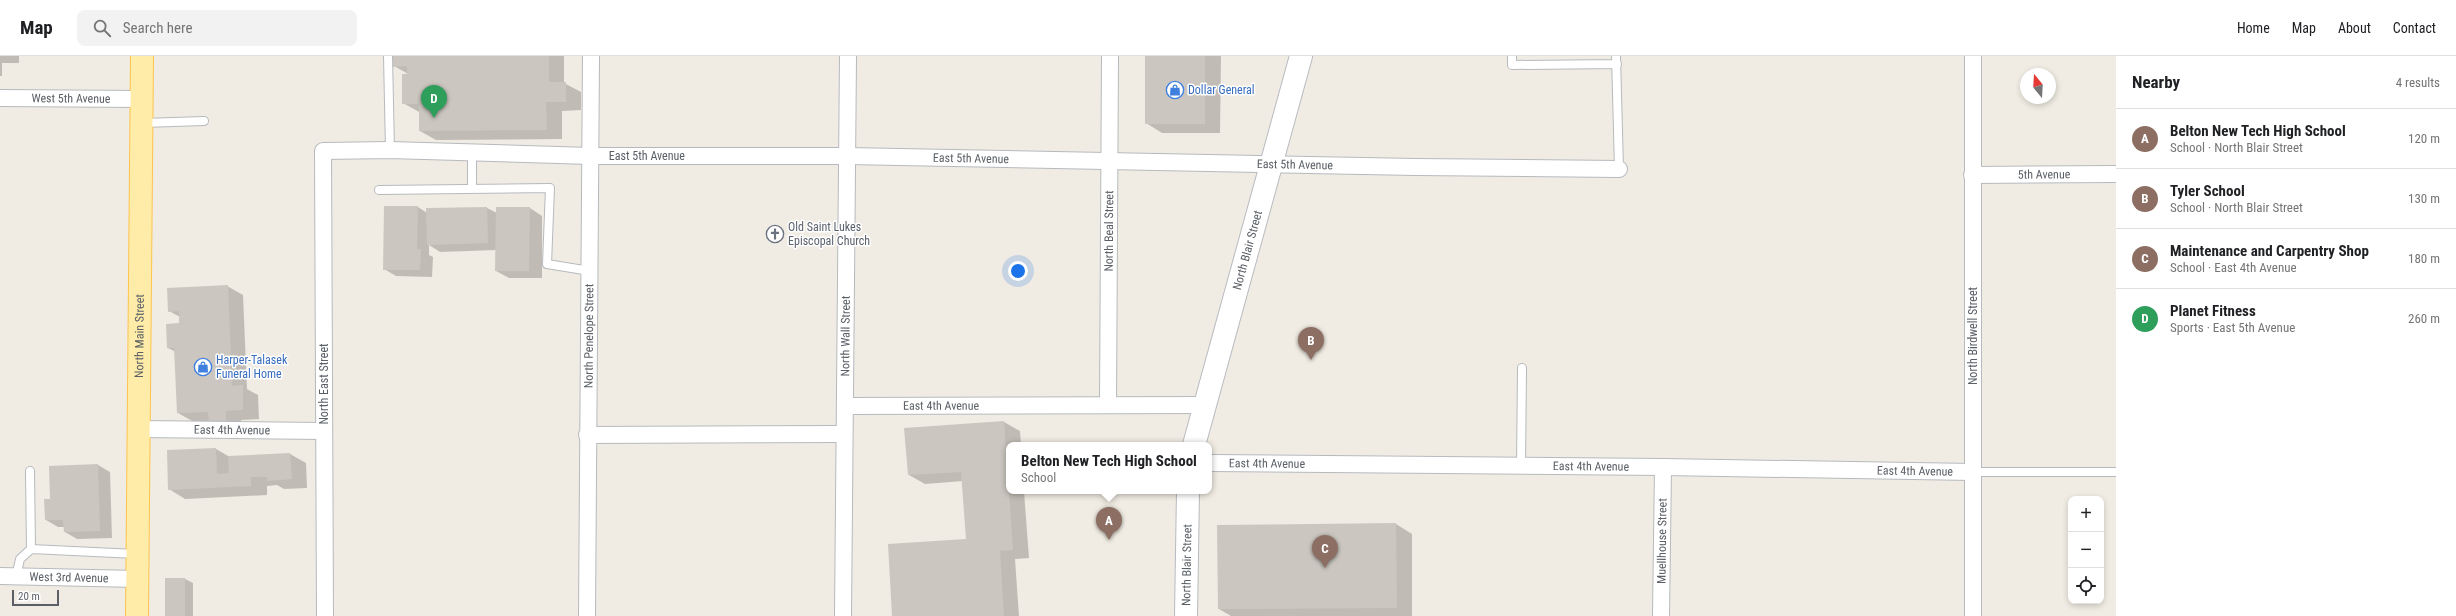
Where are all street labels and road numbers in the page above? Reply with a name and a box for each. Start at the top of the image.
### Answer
street label: West 5th Avenue [31,91,111,106]
street label: East 5th Avenue [609,149,685,163]
street label: East 5th Avenue [933,151,1009,166]
street label: East 5th Avenue [1257,157,1333,172]
street label: 5th Avenue [2018,167,2071,182]
street label: North Beal Street [1102,190,1116,272]
street label: North Blair Street [1230,208,1265,292]
street label: North Penelope Street [582,283,596,388]
street label: North Birdwell Street [1966,286,1980,385]
street label: North Main Street [132,294,147,378]
street label: North Wall Street [838,295,853,376]
street label: North East Street [317,343,331,425]
street label: East 4th Avenue [903,399,979,413]
street label: East 4th Avenue [194,423,271,437]
street label: East 4th Avenue [1229,456,1306,471]
street label: East 4th Avenue [1553,459,1630,474]
street label: East 4th Avenue [1877,463,1954,479]
street label: Muellhouse Street [1654,498,1670,584]
street label: North Blair Street [1179,523,1194,606]
street label: West 3rd Avenue [29,570,109,585]

